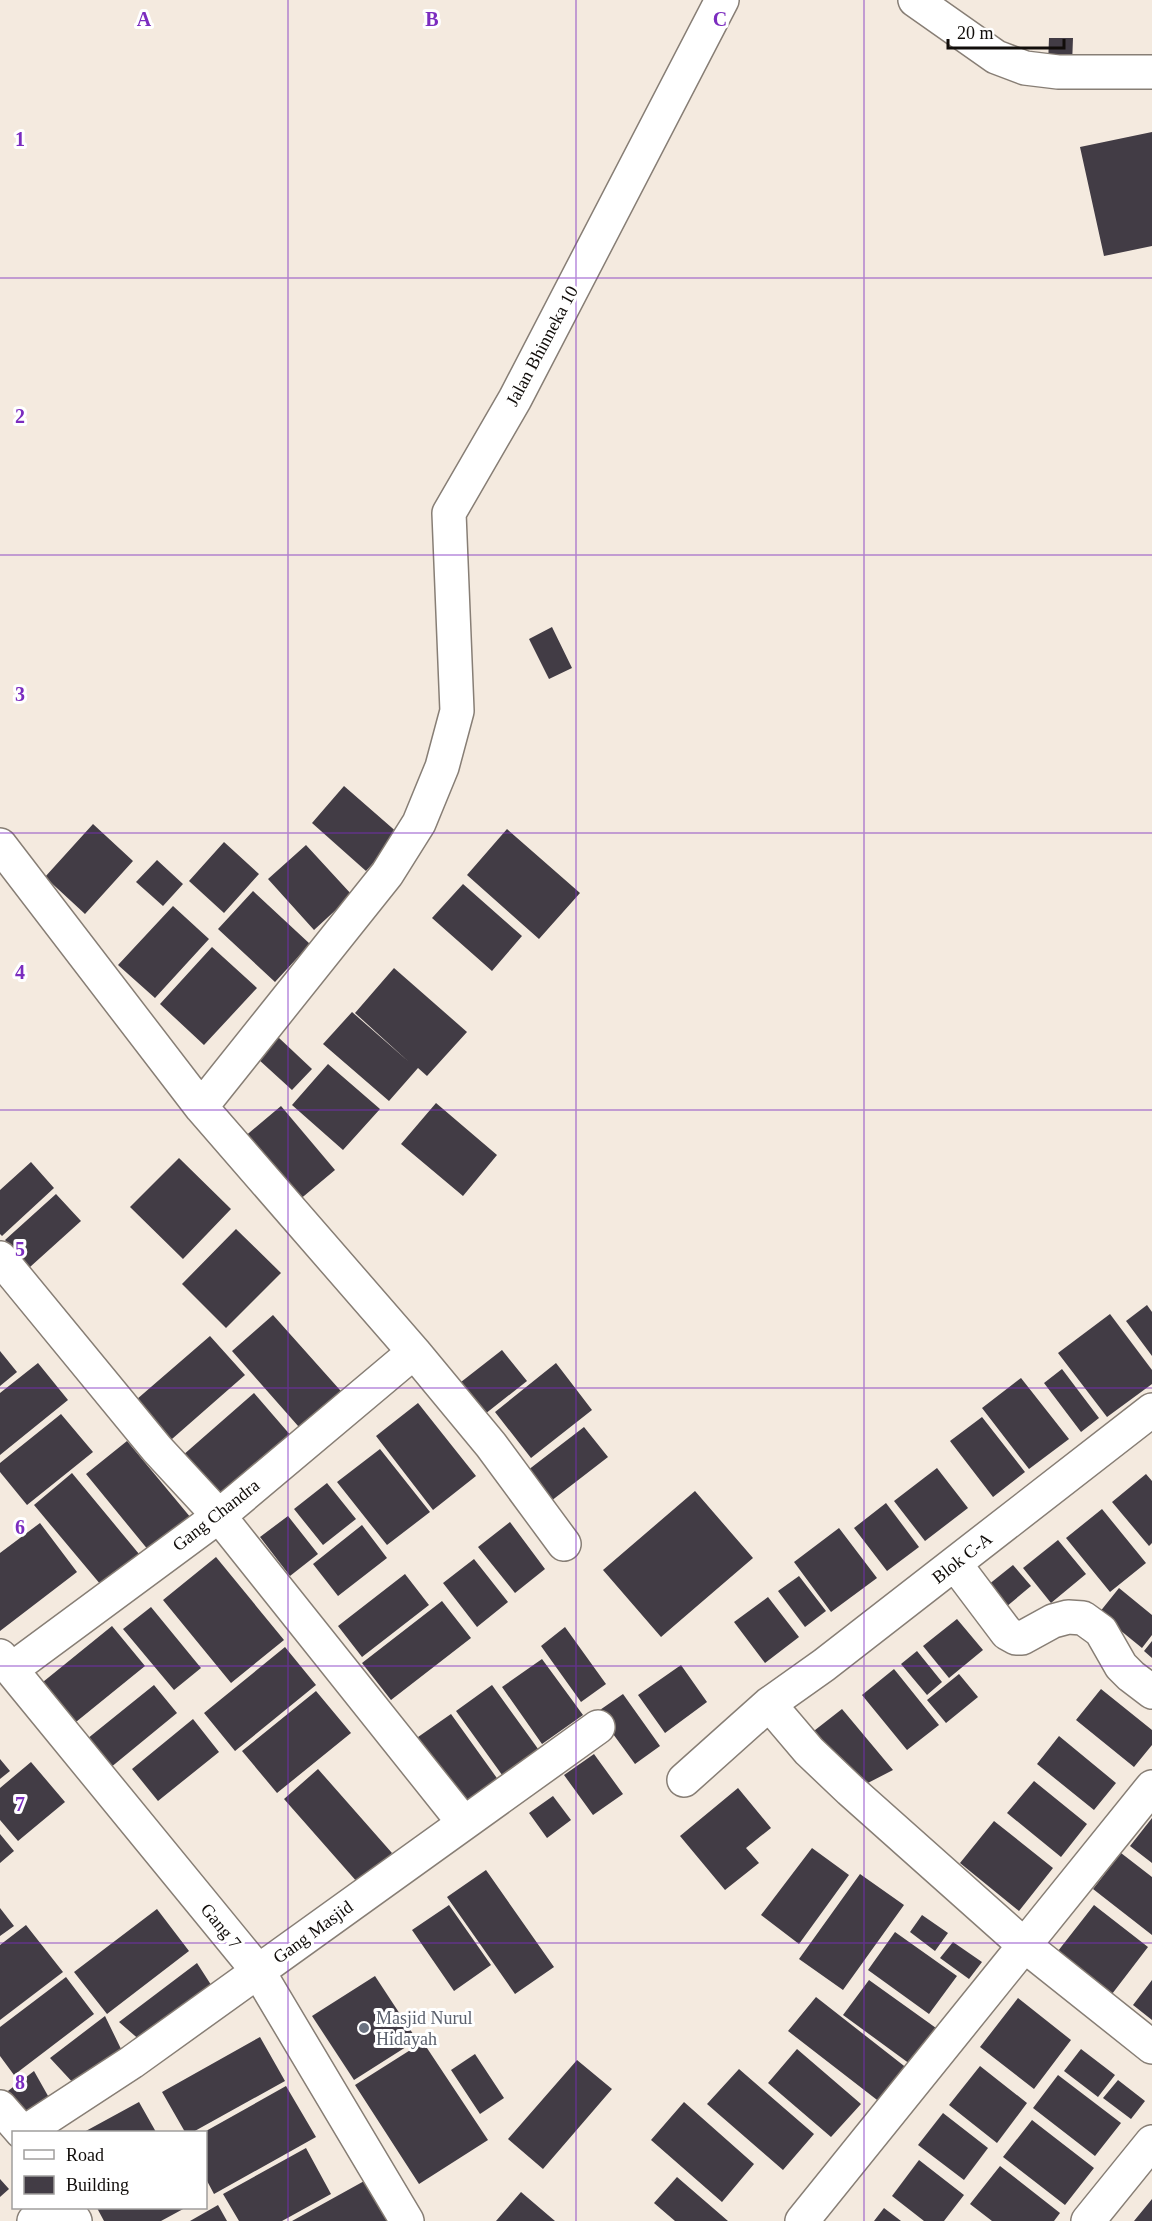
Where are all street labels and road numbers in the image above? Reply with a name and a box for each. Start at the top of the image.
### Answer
street label: Jalan Bhinneka 10 [502,283,582,409]
street label: Gang Chandra [169,1475,263,1555]
street label: Blok C-A [928,1528,996,1588]
street label: Gang Masjid [269,1896,357,1968]
street label: Gang 7 [197,1899,245,1953]

